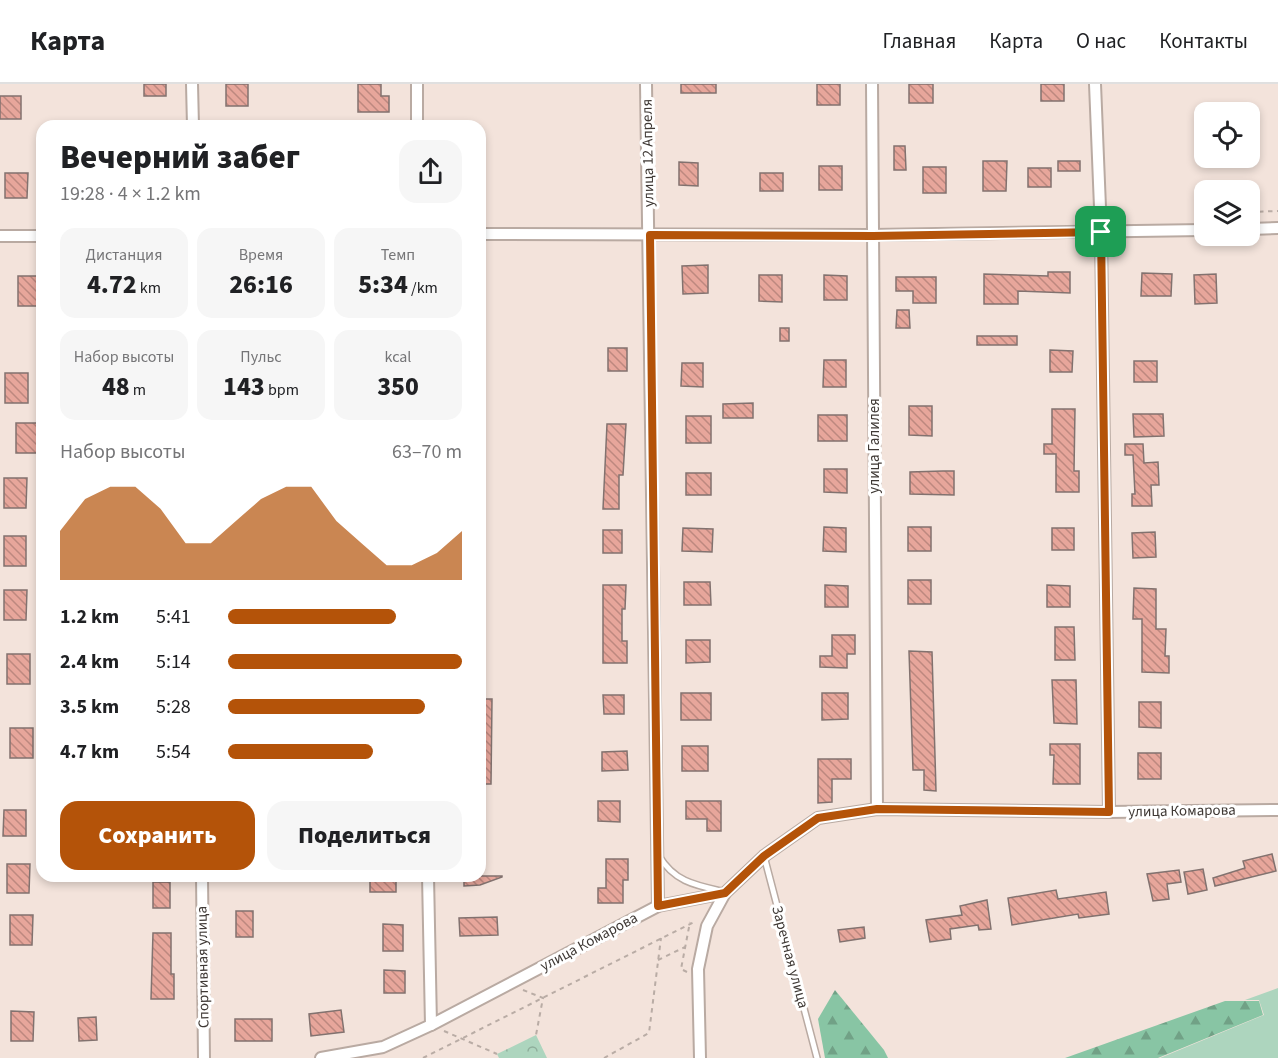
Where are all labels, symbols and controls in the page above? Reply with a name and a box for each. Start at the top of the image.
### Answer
text: Карта [30,21,105,61]
text: Главная [883,26,956,56]
text: Карта [989,26,1043,56]
text: О нас [1076,26,1126,56]
text: Контакты [1159,26,1248,56]
street label: улица 12 Апреля [637,99,659,207]
map controls [1194,102,1260,246]
button: locate [1194,102,1260,168]
text: Вечерний забег [60,134,300,181]
button: share [399,140,462,203]
text: 19:28 · 4 × 1.2 km [60,180,201,208]
button: layers [1194,180,1260,246]
pin [1075,206,1126,257]
icon: arrive [1084,215,1117,248]
text: Дистанция [86,244,162,266]
text: Время [239,244,283,266]
text: Темп [381,244,415,266]
text: 4.72 [87,266,137,303]
text: 26:16 [229,266,293,303]
text: 5:34 [358,266,408,303]
text: km [137,277,161,299]
text: /km [408,277,438,299]
text: Набор высоты [74,346,174,368]
text: Пульс [240,346,282,368]
text: kcal [385,346,411,368]
text: 48 [102,368,130,405]
text: 143 [223,368,265,405]
text: 350 [377,368,419,405]
text: m [130,379,146,401]
text: bpm [265,379,299,401]
street label: улица Галилея [864,398,885,494]
text: Набор высоты [60,438,185,466]
text: 63–70 m [392,438,462,466]
text: 1.2 km [60,603,119,631]
text: 5:41 [156,603,191,631]
text: 2.4 km [60,648,119,676]
text: 5:14 [156,648,191,676]
text: 3.5 km [60,693,119,721]
text: 5:28 [156,693,191,721]
text: 4.7 km [60,738,119,766]
text: 5:54 [156,738,191,766]
street label: улица Комарова [1128,800,1236,822]
button: Сохранить [60,801,255,870]
button: Поделиться [267,801,462,870]
street label: Заречная улица [766,903,814,1011]
street label: Спортивная улица [191,906,215,1028]
street label: улица Комарова [537,907,641,977]

